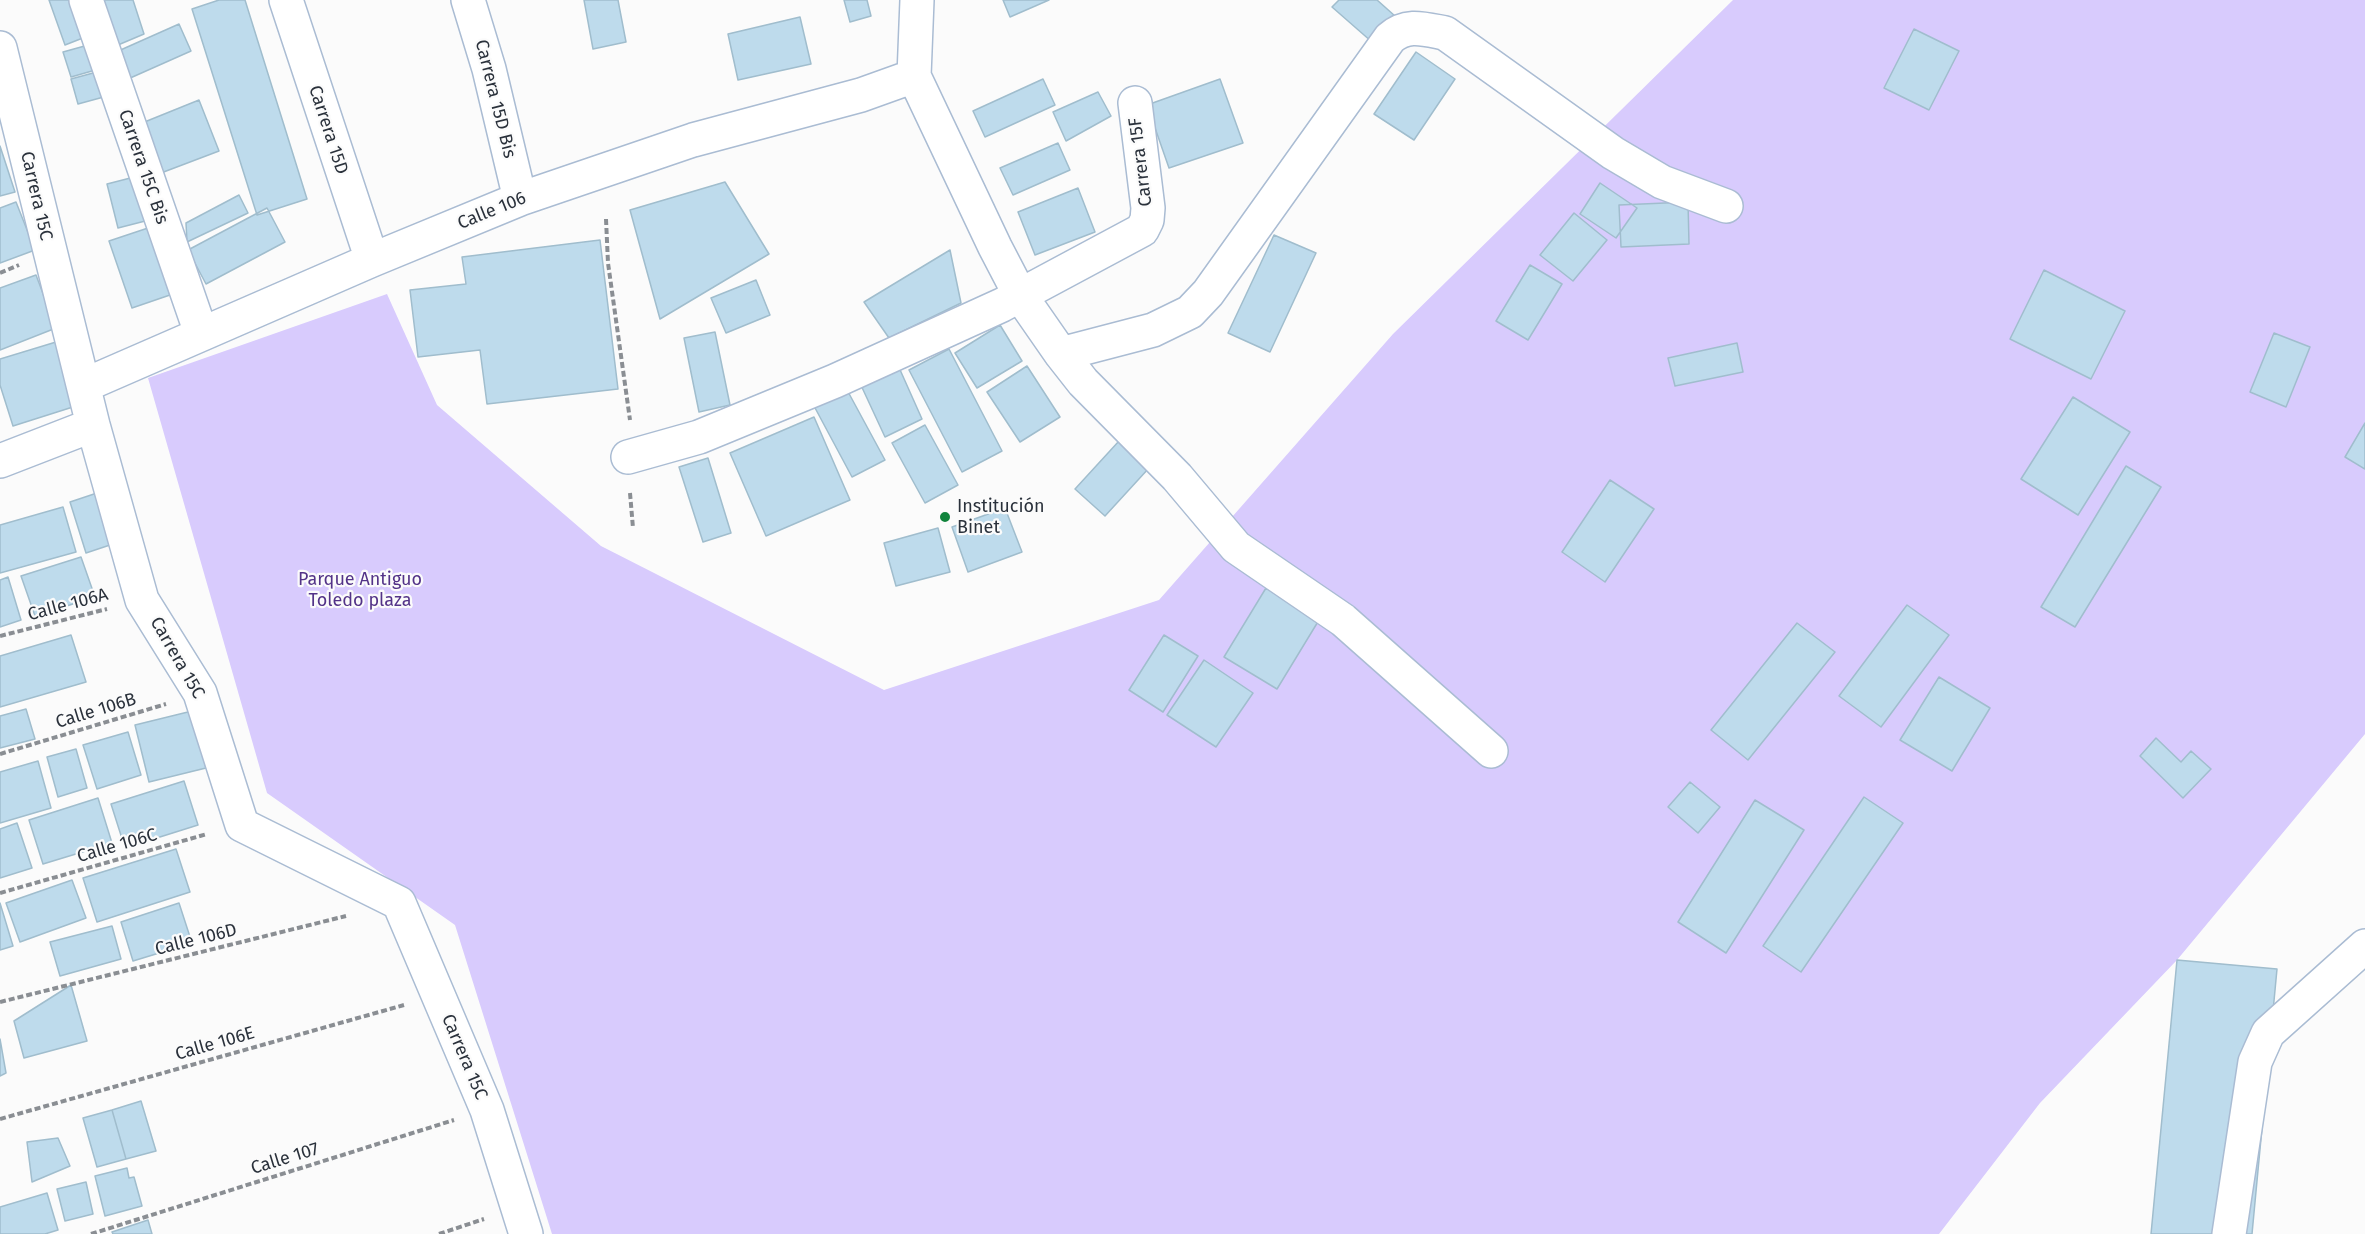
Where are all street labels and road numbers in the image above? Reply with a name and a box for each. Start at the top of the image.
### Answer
street label: Carrera 15D Bis [470,38,520,160]
street label: Carrera 15D [303,83,353,177]
street label: Carrera 15C Bis [113,107,173,227]
street label: Carrera 15F [1125,116,1157,208]
street label: Carrera 15C [15,149,57,243]
street label: Calle 106 [455,188,529,234]
street label: Calle 106A [25,584,111,626]
street label: Carrera 15C [145,613,209,703]
street label: Calle 106B [53,689,139,733]
street label: Calle 106C [75,824,159,868]
street label: Calle 106D [153,919,239,961]
street label: Carrera 15C [436,1011,492,1103]
street label: Calle 106E [173,1022,257,1066]
street label: Calle 107 [248,1138,322,1180]

